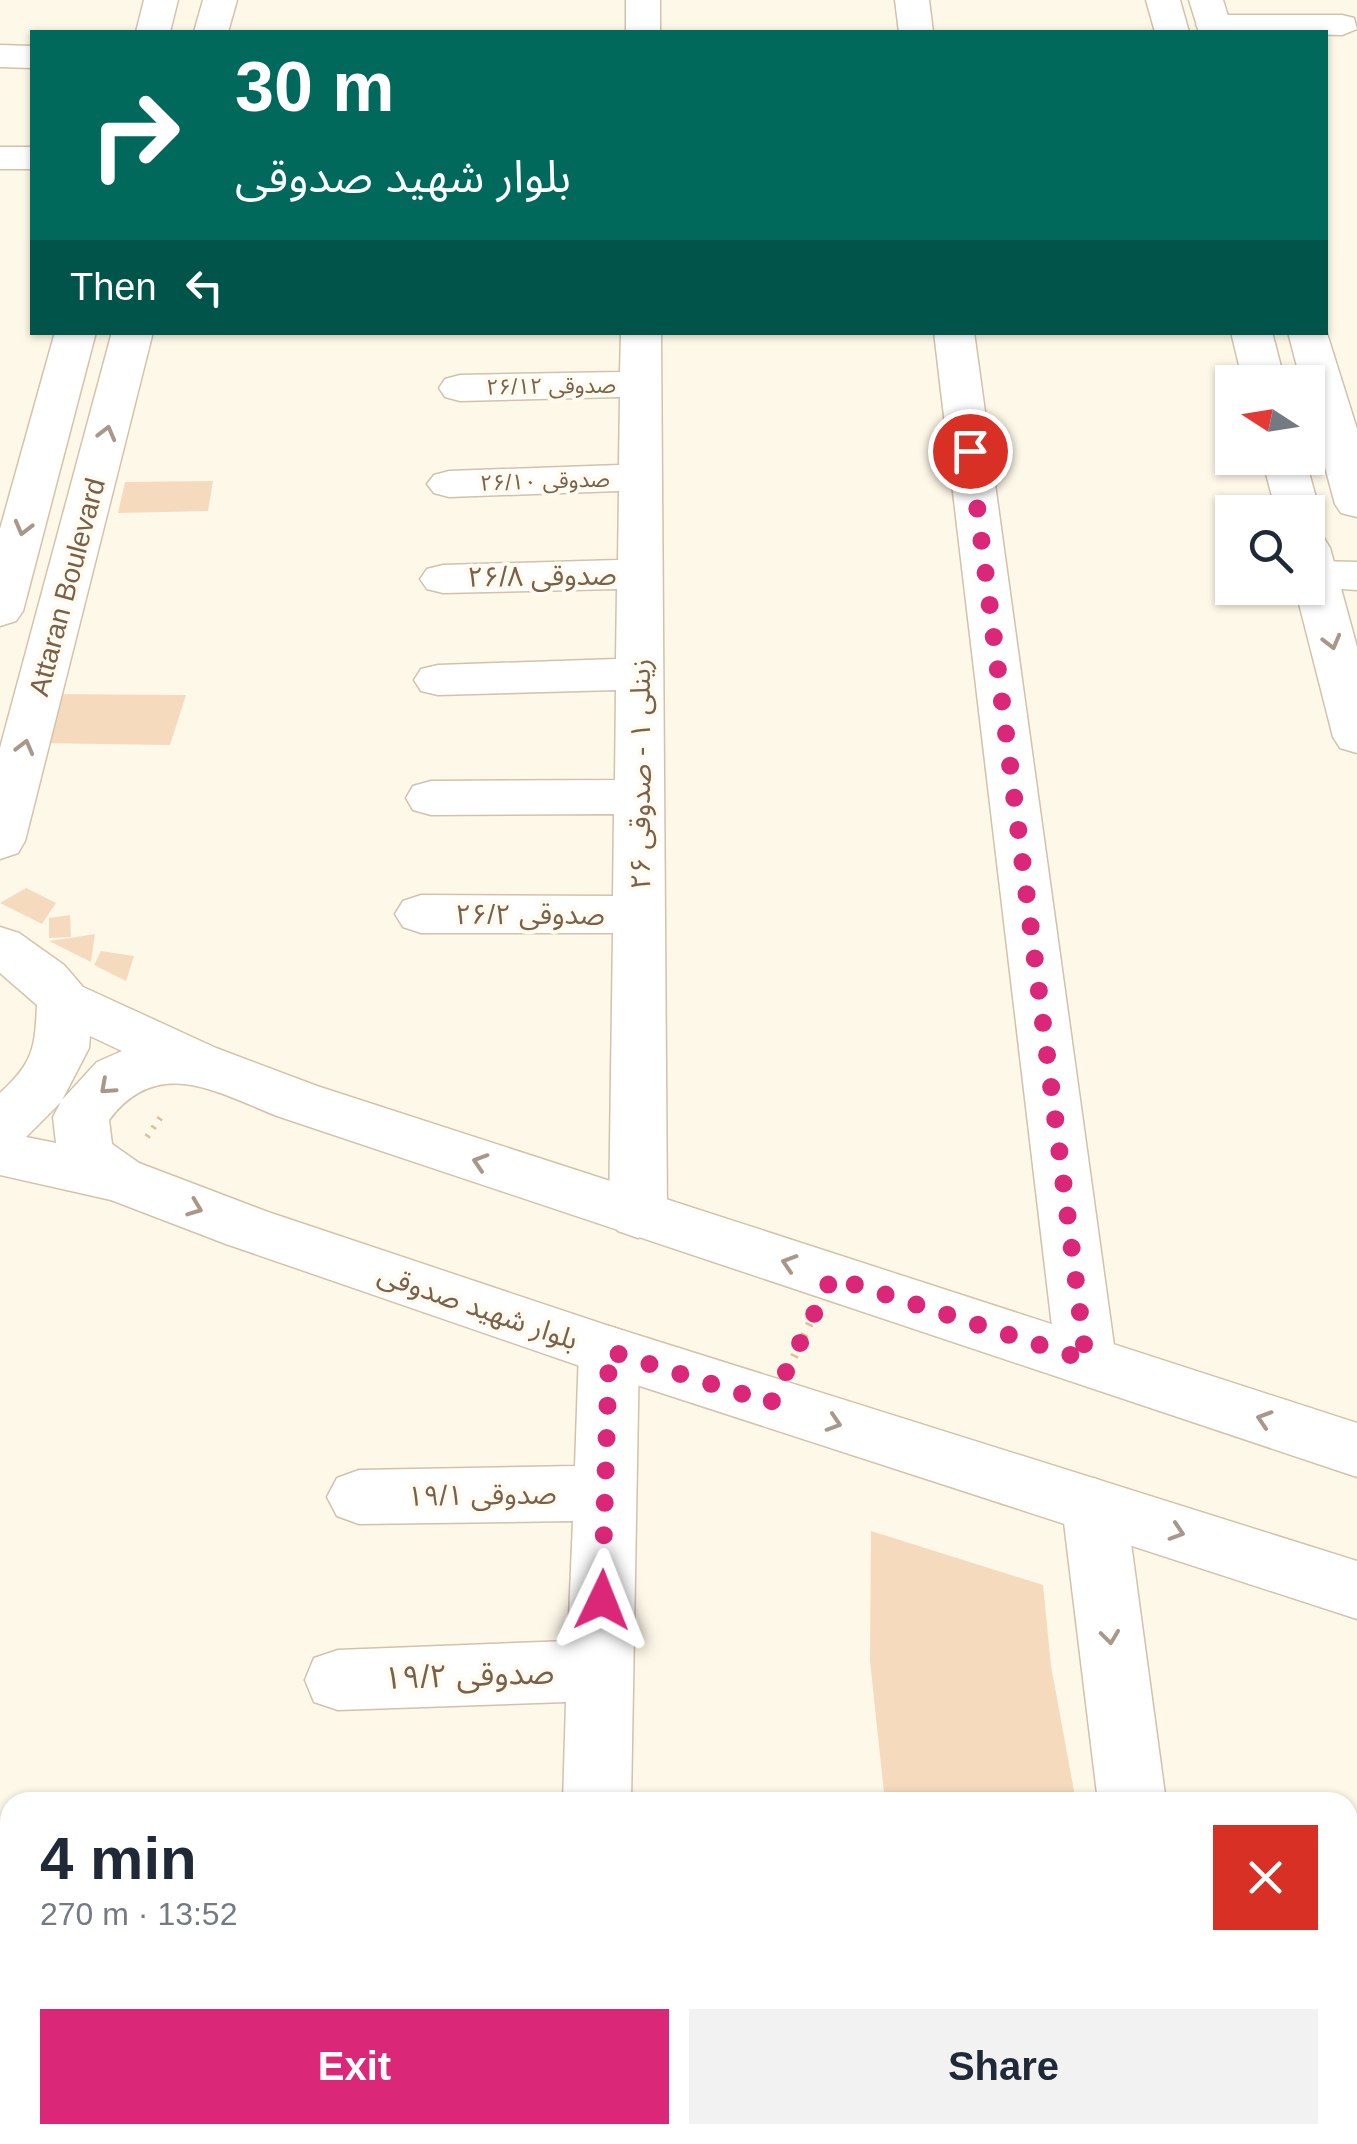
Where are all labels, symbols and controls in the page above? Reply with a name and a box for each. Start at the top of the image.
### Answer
text: 30 m [235,48,395,126]
icon: right [70,70,200,200]
text: بلوار شهید صدوقی [235,151,571,202]
icon: left [177,260,232,315]
text: Then [70,266,157,308]
north arrow [1215,365,1325,475]
map controls [1215,365,1325,605]
street label: صدوقی ۲۶/۱۲ [486,372,616,400]
pin [928,409,1013,494]
icon: arrive [943,424,998,479]
one-way arrow [95,425,116,442]
street label: صدوقی ۲۶/۱۰ [480,466,610,496]
street label: Attaran Boulevard [23,475,111,699]
button: search [1215,495,1325,605]
one-way arrow [14,519,35,536]
street label: صدوقی ۲۶/۸ [467,559,617,594]
one-way arrow [1321,633,1342,650]
street label: زینلی ۱ - صدوقی ۲۶ [625,659,657,889]
one-way arrow [13,739,34,756]
street label: صدوقی ۲۶/۲ [455,899,605,931]
one-way arrow [100,1075,118,1093]
one-way arrow [473,1154,490,1174]
one-way arrow [185,1196,202,1217]
one-way arrow [782,1255,799,1275]
street label: بلوار شهید صدوقی [374,1258,582,1357]
one-way arrow [1257,1410,1274,1430]
one-way arrow [825,1411,842,1432]
street label: صدوقی ۱۹/۱ [407,1478,557,1513]
one-way arrow [1168,1521,1185,1541]
position arrow [550,1548,654,1652]
one-way arrow [1099,1629,1120,1646]
street label: صدوقی ۱۹/۲ [383,1654,555,1697]
text: 4 min [40,1825,197,1892]
button: close [1213,1825,1318,1930]
text: 270 m · 13:52 [40,1896,237,1932]
button: Exit [40,2009,669,2124]
button: Share [689,2009,1318,2124]

